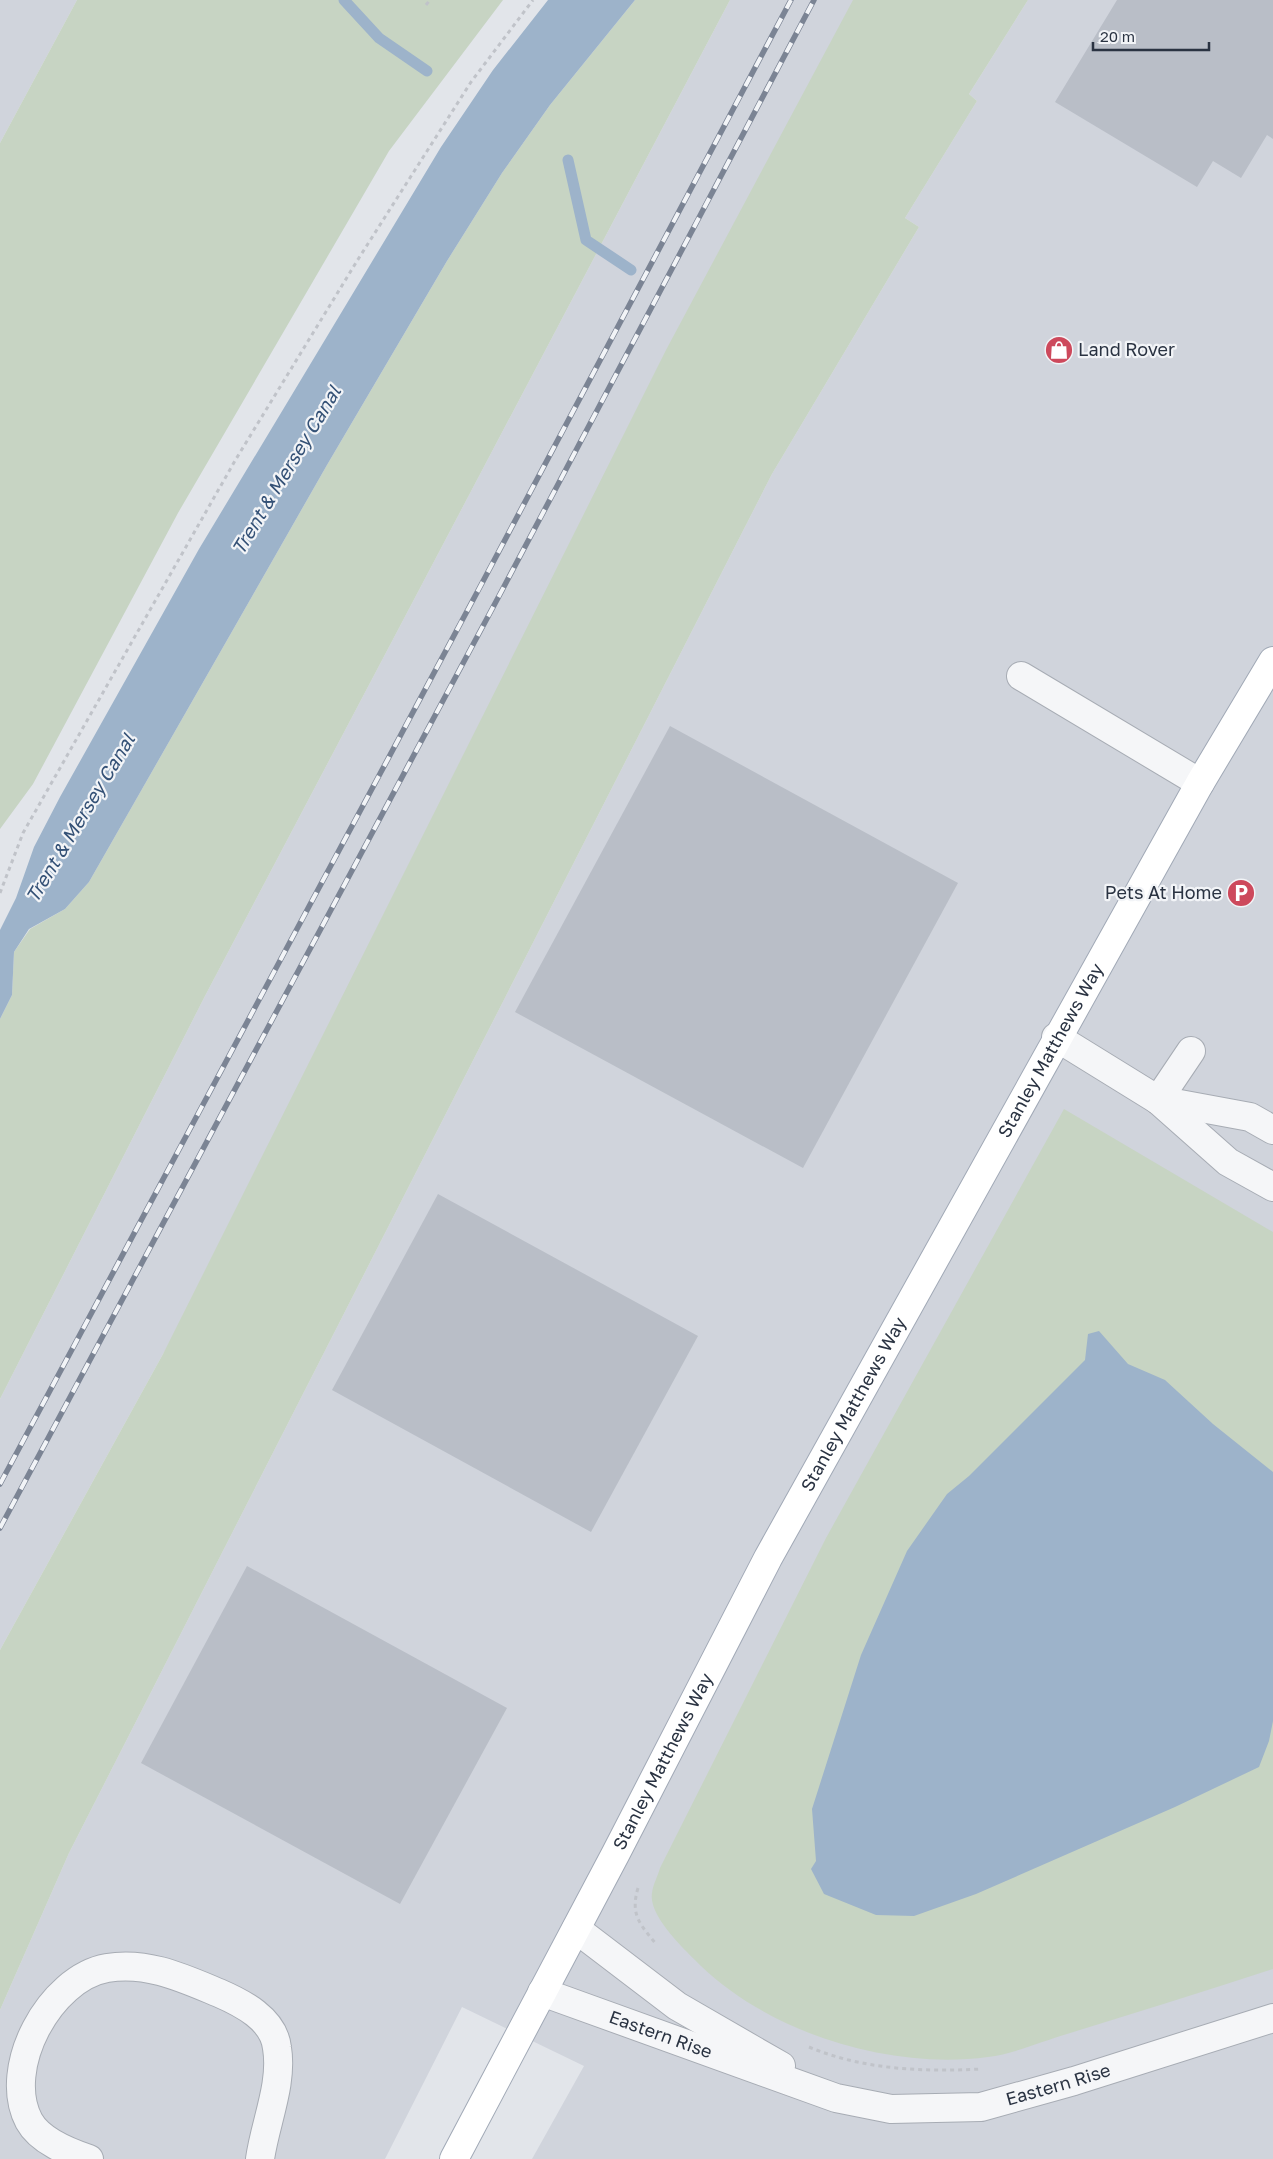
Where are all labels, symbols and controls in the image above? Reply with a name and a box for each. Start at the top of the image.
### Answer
scale bar [1093,20,1209,52]
text: 20 m [1100,27,1135,45]
shop icon: Land Rover [1044,335,1074,365]
place label: Land Rover [1078,338,1175,360]
water label: Trent & Mersey Canal [226,380,346,558]
water label: Trent & Mersey Canal [20,728,140,906]
parking icon: Pets At Home [1226,878,1256,908]
place label: Pets At Home [1105,881,1222,903]
street label: Stanley Matthews Way [993,959,1107,1141]
street label: Stanley Matthews Way [795,1313,910,1495]
street label: Stanley Matthews Way [607,1669,717,1853]
street label: Eastern Rise [606,2005,715,2062]
street label: Eastern Rise [1003,2058,1113,2110]

